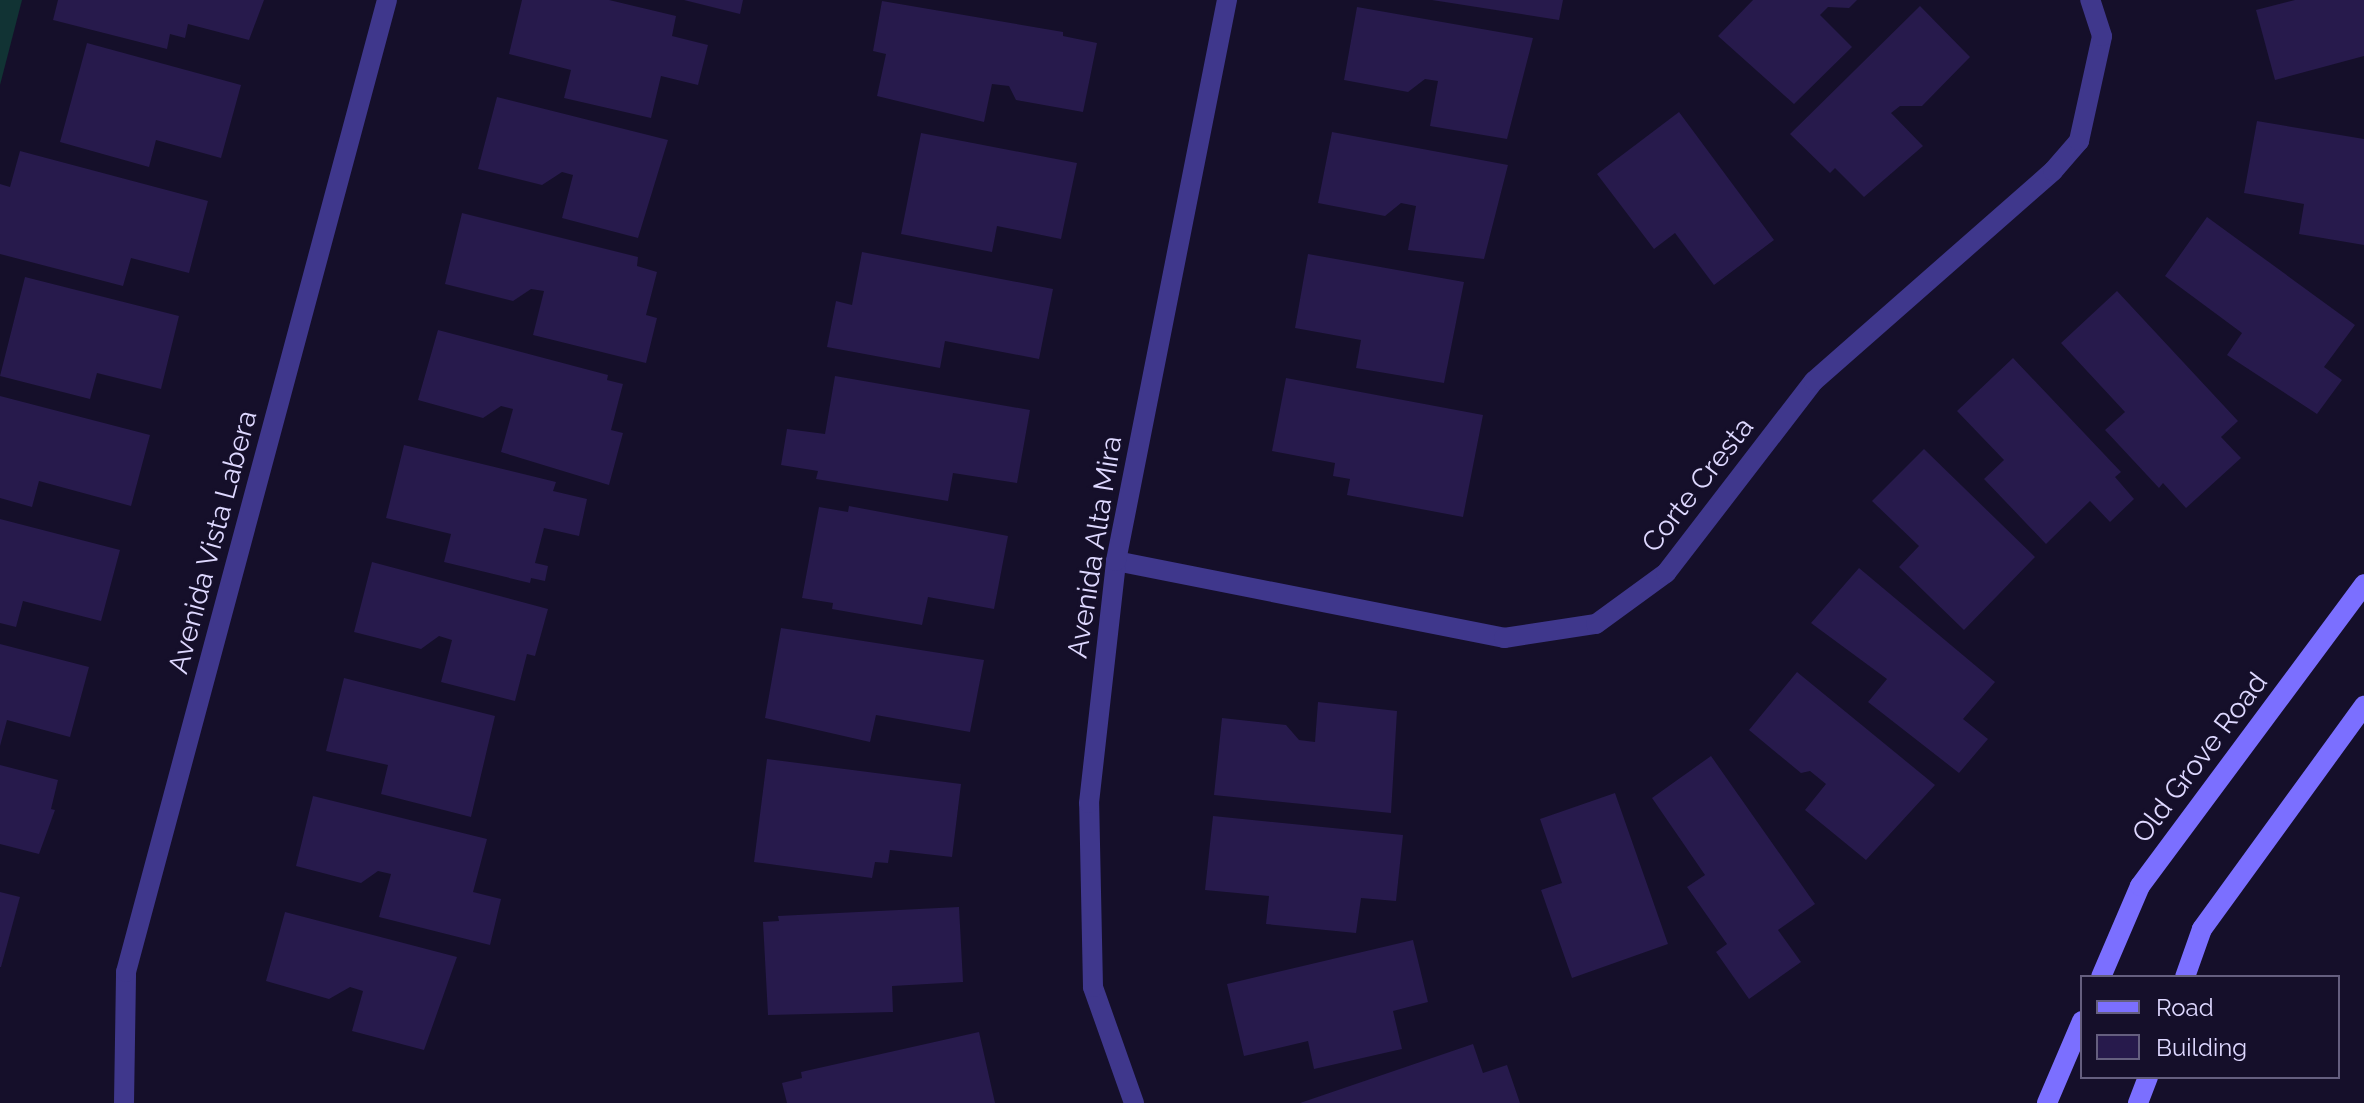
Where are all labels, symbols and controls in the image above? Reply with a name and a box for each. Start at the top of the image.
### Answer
street label: Avenida Vista Labera [162,406,264,678]
street label: Corte Cresta [1635,411,1761,559]
street label: Avenida Alta Mira [1061,433,1129,661]
street label: Old Grove Road [2125,666,2275,850]
legend [2080,975,2340,1079]
text: Road [2156,993,2214,1022]
text: Building [2156,1033,2247,1062]

